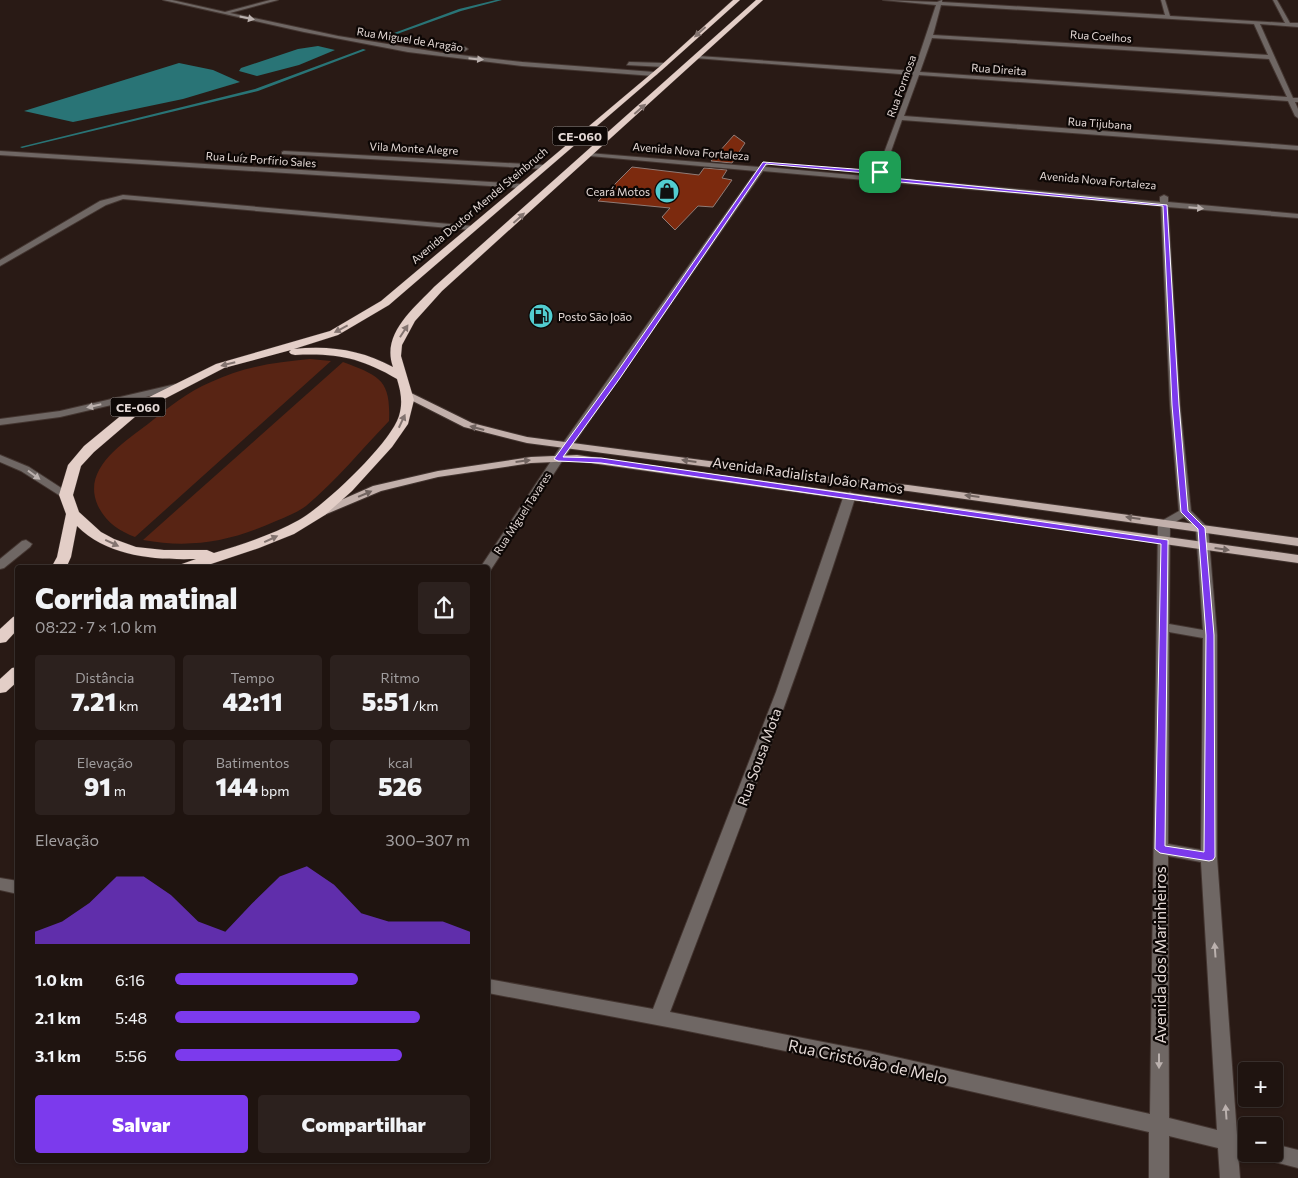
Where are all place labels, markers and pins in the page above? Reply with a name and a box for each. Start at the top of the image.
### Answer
pin [859,151,901,193]
shop icon: Ceará Motos [654,178,680,204]
place label: Ceará Motos [586,185,650,198]
fuel station icon: Posto São João [528,303,554,329]
place label: Posto São João [558,310,633,324]

